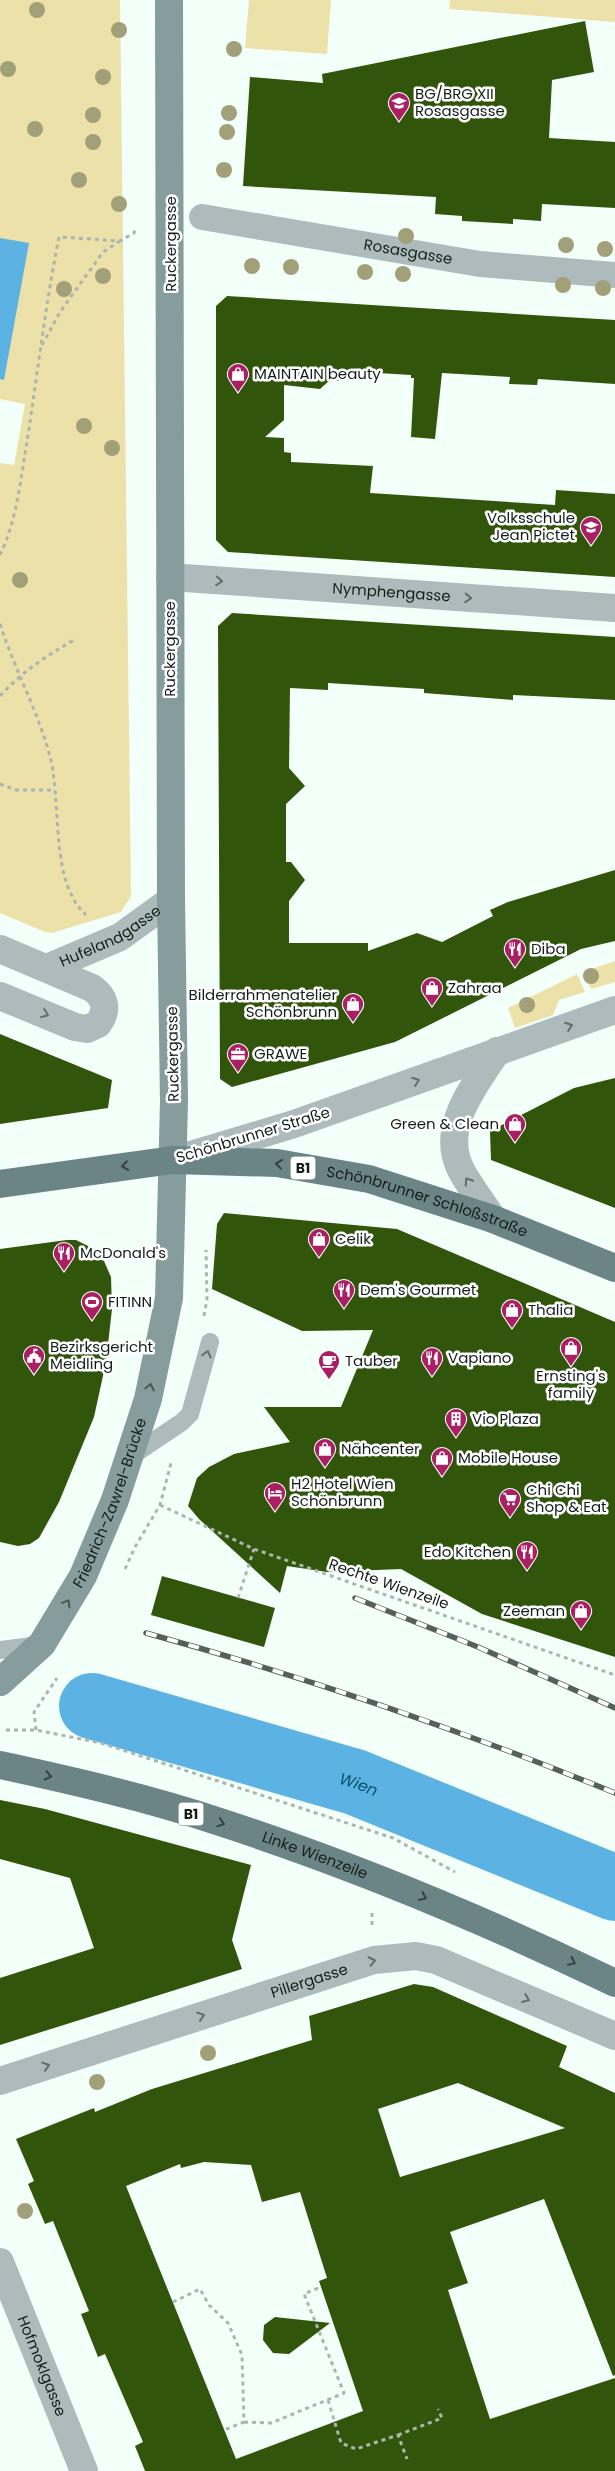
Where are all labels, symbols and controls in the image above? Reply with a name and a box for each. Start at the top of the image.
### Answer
place label: BG/BRG XII Rosasgasse [415,83,505,121]
school or university icon: BG/BRG XII Rosasgasse [387,91,411,122]
street label: Ruckergasse [160,196,181,292]
street label: Rosasgasse [362,234,454,269]
shop icon: MAINTAIN beauty [226,362,250,393]
place label: MAINTAIN beauty [254,363,381,384]
place label: Volksschule Jean Pictet [487,507,575,545]
school or university icon: Volksschule Jean Pictet [579,515,603,546]
one-way arrow [215,575,223,586]
street label: Nymphengasse [332,577,451,607]
one-way arrow [464,592,472,603]
street label: Ruckergasse [159,601,180,697]
street label: Hufelandgasse [56,900,165,972]
restaurant icon: Diba [503,937,527,968]
place label: Diba [531,938,566,959]
shop icon: Zahraa [420,976,444,1007]
place label: Zahraa [448,977,502,998]
place label: Bilderrahmenatelier Schönbrunn [189,984,337,1022]
shop icon: Bilderrahmenatelier Schönbrunn [341,992,365,1023]
street label: Ruckergasse [161,1006,184,1102]
one-way arrow [40,1008,49,1019]
one-way arrow [564,1022,572,1032]
office icon: GRAWE [226,1042,250,1073]
place label: GRAWE [254,1043,307,1064]
one-way arrow [411,1077,420,1087]
street label: Schönbrunner Straße [173,1101,332,1168]
shop icon: Green & Clean [503,1112,527,1143]
place label: Green & Clean [390,1113,499,1134]
road number: B1 [290,1156,316,1180]
one-way arrow [275,1159,283,1170]
one-way arrow [120,1161,129,1171]
street label: Schönbrunner Schloßstraße [325,1161,531,1242]
one-way arrow [465,1178,475,1187]
shop icon: Celik [307,1227,331,1258]
place label: Celik [335,1228,371,1249]
restaurant icon: McDonald's [52,1241,76,1272]
place label: McDonald's [80,1242,166,1263]
restaurant icon: Dem's Gourmet [332,1278,356,1309]
place label: Dem's Gourmet [360,1279,476,1300]
sports icon: FITINN [80,1290,104,1321]
place label: FITINN [108,1291,152,1312]
shop icon: Thalia [500,1298,524,1329]
place label: Thalia [528,1299,573,1320]
place label: Bezirksgericht Meidling [50,1336,153,1374]
shop icon: Ernsting's family [559,1336,583,1367]
public building icon: Bezirksgericht Meidling [22,1344,46,1375]
restaurant icon: Vapiano [420,1346,444,1377]
place label: Vapiano [448,1347,511,1368]
cafe icon: Tauber [317,1349,341,1380]
place label: Tauber [345,1350,398,1371]
one-way arrow [201,1351,211,1359]
place label: Ernsting's family [536,1365,606,1403]
one-way arrow [145,1382,155,1391]
building icon: Vio Plaza [444,1407,468,1438]
place label: Vio Plaza [472,1408,539,1429]
street label: Friedrich-Zawrel-Brücke [67,1415,151,1592]
shop icon: Nähcenter [313,1437,337,1468]
place label: Nähcenter [341,1438,420,1459]
shop icon: Mobile House [430,1446,454,1477]
place label: Mobile House [458,1447,558,1468]
place label: H2 Hotel Wien Schönbrunn [291,1473,394,1511]
place label: Chi Chi Shop & Eat [526,1479,607,1517]
hotel icon: H2 Hotel Wien Schönbrunn [263,1481,287,1512]
supermarket icon: Chi Chi Shop & Eat [498,1487,522,1518]
restaurant icon: Edo Kitchen [515,1540,539,1571]
place label: Edo Kitchen [424,1541,511,1562]
street label: Rechte Wienzeile [326,1553,452,1614]
one-way arrow [60,1599,70,1608]
shop icon: Zeeman [569,1599,593,1630]
place label: Zeeman [503,1600,565,1621]
water label: Wien [337,1767,381,1802]
one-way arrow [43,1770,52,1781]
road number: B1 [178,1802,204,1826]
one-way arrow [216,1817,225,1827]
street label: Linke Wienzeile [260,1826,371,1884]
one-way arrow [418,1891,427,1902]
one-way arrow [368,1956,377,1967]
one-way arrow [567,1956,576,1966]
street label: Pillergasse [268,1958,350,2003]
one-way arrow [521,1992,530,2003]
one-way arrow [196,2012,205,2022]
one-way arrow [42,2062,50,2072]
street label: Hofmoklgasse [13,2312,72,2419]

